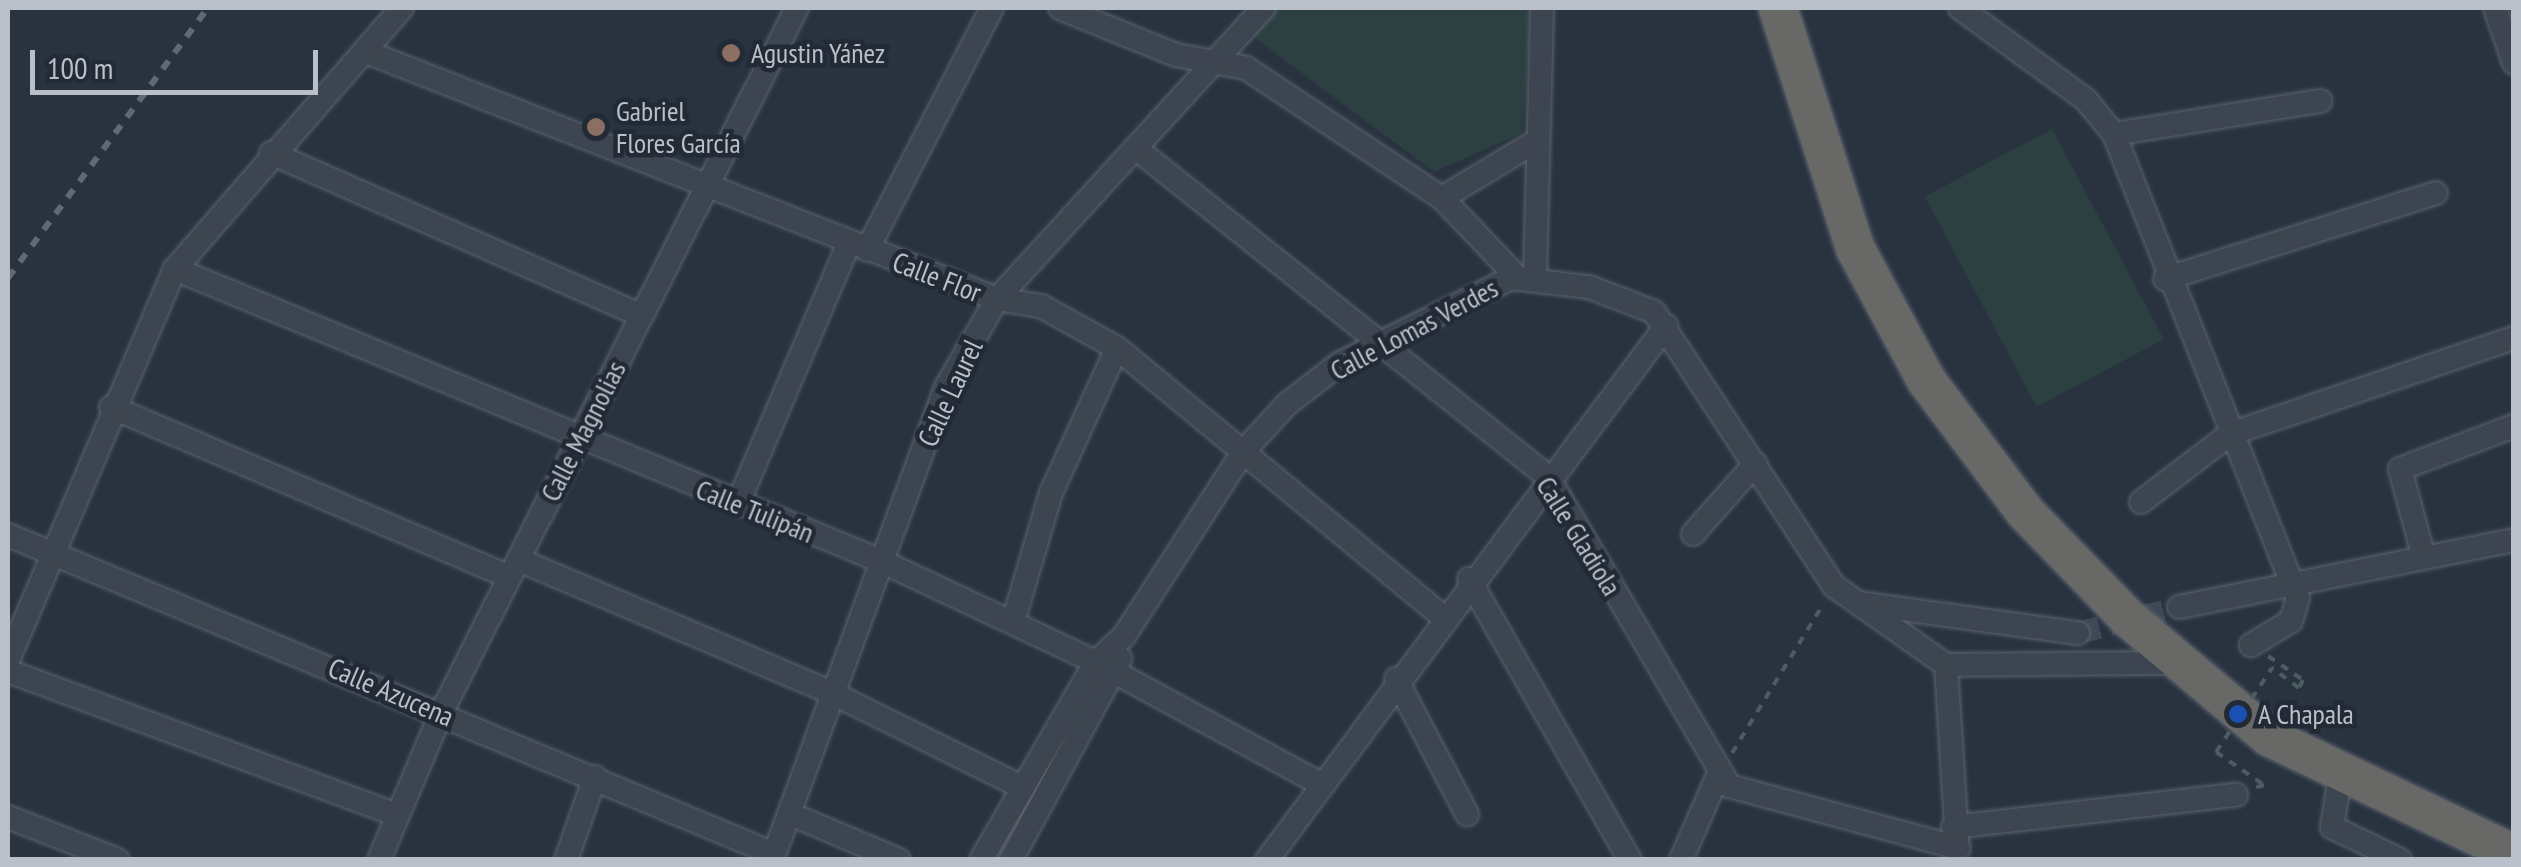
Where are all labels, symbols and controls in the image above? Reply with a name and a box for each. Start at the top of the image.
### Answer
scale bar [35,30,322,92]
place label: Agustin Yáñez [751,36,886,70]
marker: Agustin Yáñez [720,42,742,64]
text: 100 m [47,48,113,87]
place label: Gabriel Flores García [616,94,741,160]
marker: Gabriel Flores García [585,116,607,138]
street label: Calle Flor [888,245,986,309]
street label: Calle Lomas Verdes [1324,271,1504,387]
street label: Calle Laurel [911,334,989,452]
street label: Calle Magnolias [533,355,633,507]
street label: Calle Gladiola [1529,470,1629,602]
street label: Calle Tulipán [691,472,819,550]
street label: Calle Azucena [323,650,459,734]
place label: A Chapala [2258,697,2355,731]
marker: A Chapala [2227,703,2249,725]

